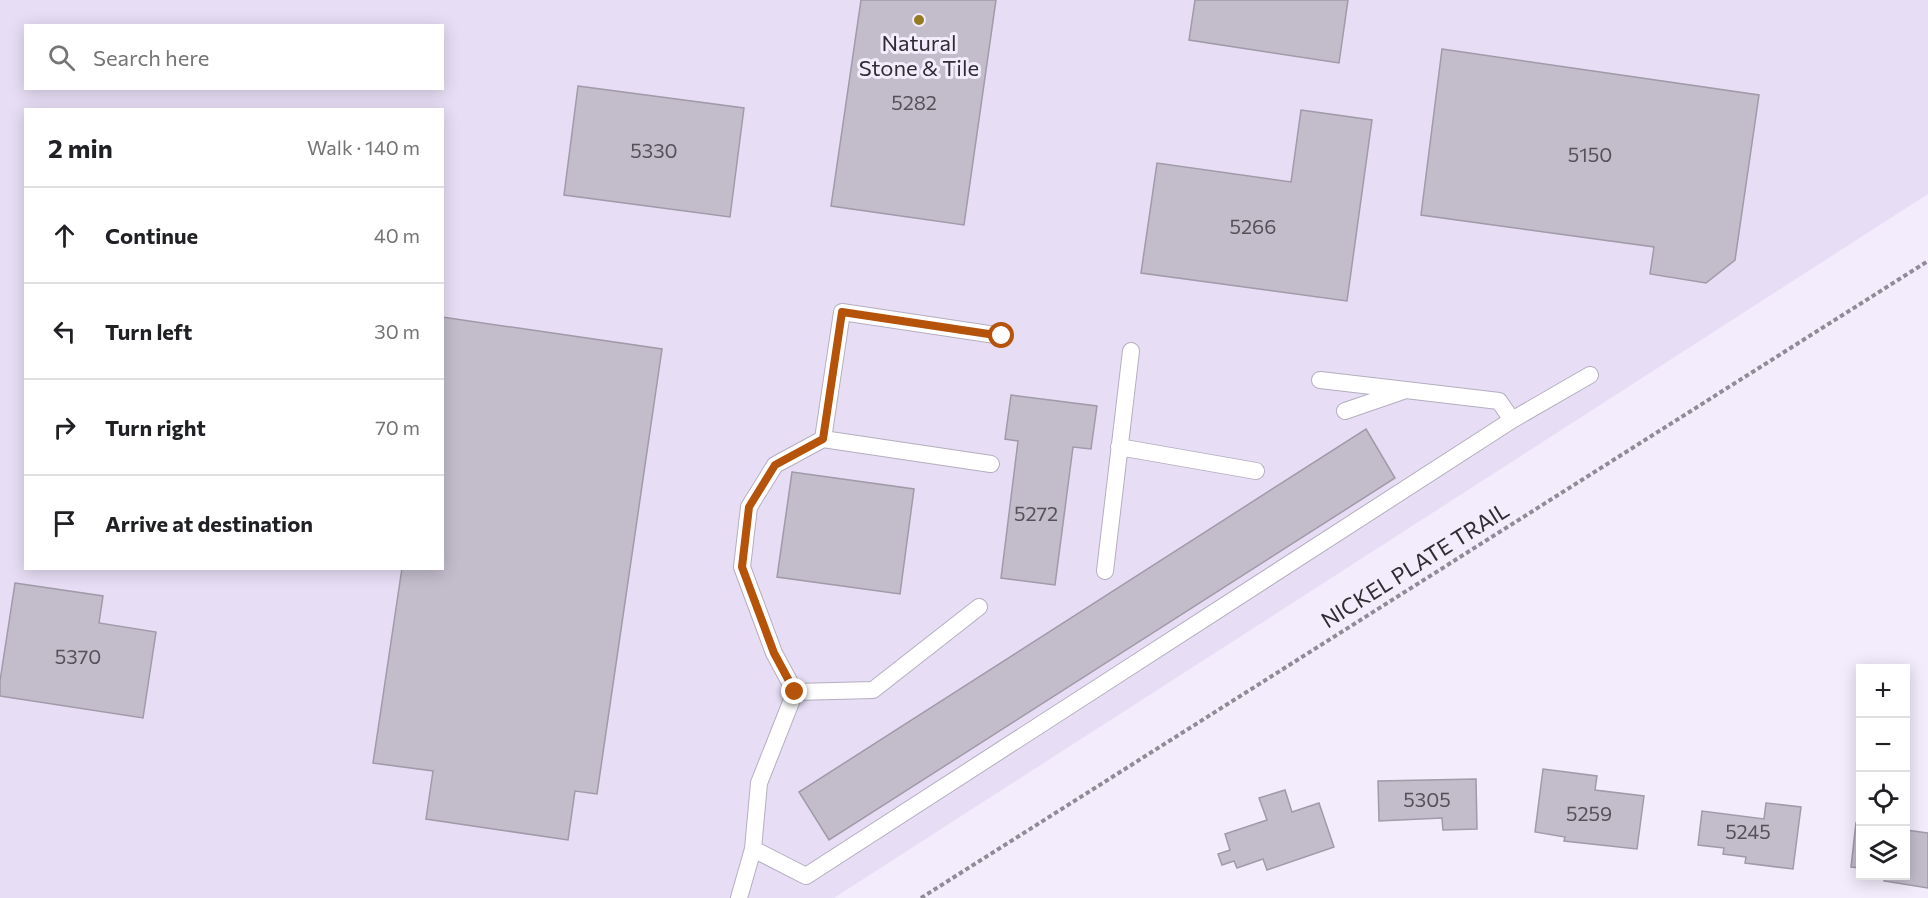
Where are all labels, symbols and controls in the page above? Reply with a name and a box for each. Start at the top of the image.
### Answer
marker: Natural Stone & Tile [912,13,926,27]
search box [24,24,444,90]
place label: Natural Stone & Tile [859,29,979,81]
icon: search [45,41,78,74]
text: Search here [93,44,209,71]
house number: 5282 [891,90,937,114]
text: 2 min [48,132,113,163]
text: Walk · 140 m [307,135,420,159]
house number: 5330 [630,138,678,162]
house number: 5150 [1568,142,1612,166]
house number: 5266 [1230,214,1276,238]
icon: ahead [48,219,81,252]
text: Continue [105,222,198,249]
text: 40 m [374,223,420,247]
icon: left [48,315,81,348]
text: Turn left [105,318,192,345]
text: 30 m [374,319,420,343]
route start [988,322,1014,348]
icon: right [48,411,81,444]
text: Turn right [105,414,206,441]
text: 70 m [375,415,420,439]
street label: NICKEL PLATE TRAIL [1316,496,1514,633]
house number: 5272 [1014,501,1058,525]
icon: arrive [48,507,81,540]
text: Arrive at destination [105,510,313,537]
house number: 5370 [55,644,101,668]
map controls [1856,664,1910,880]
button: + [1856,664,1910,718]
route end [781,678,807,704]
button: − [1856,718,1910,772]
button: locate [1856,772,1910,826]
house number: 5305 [1403,787,1451,811]
house number: 5259 [1566,801,1612,825]
house number: 5245 [1725,819,1771,843]
button: layers [1856,826,1910,880]

